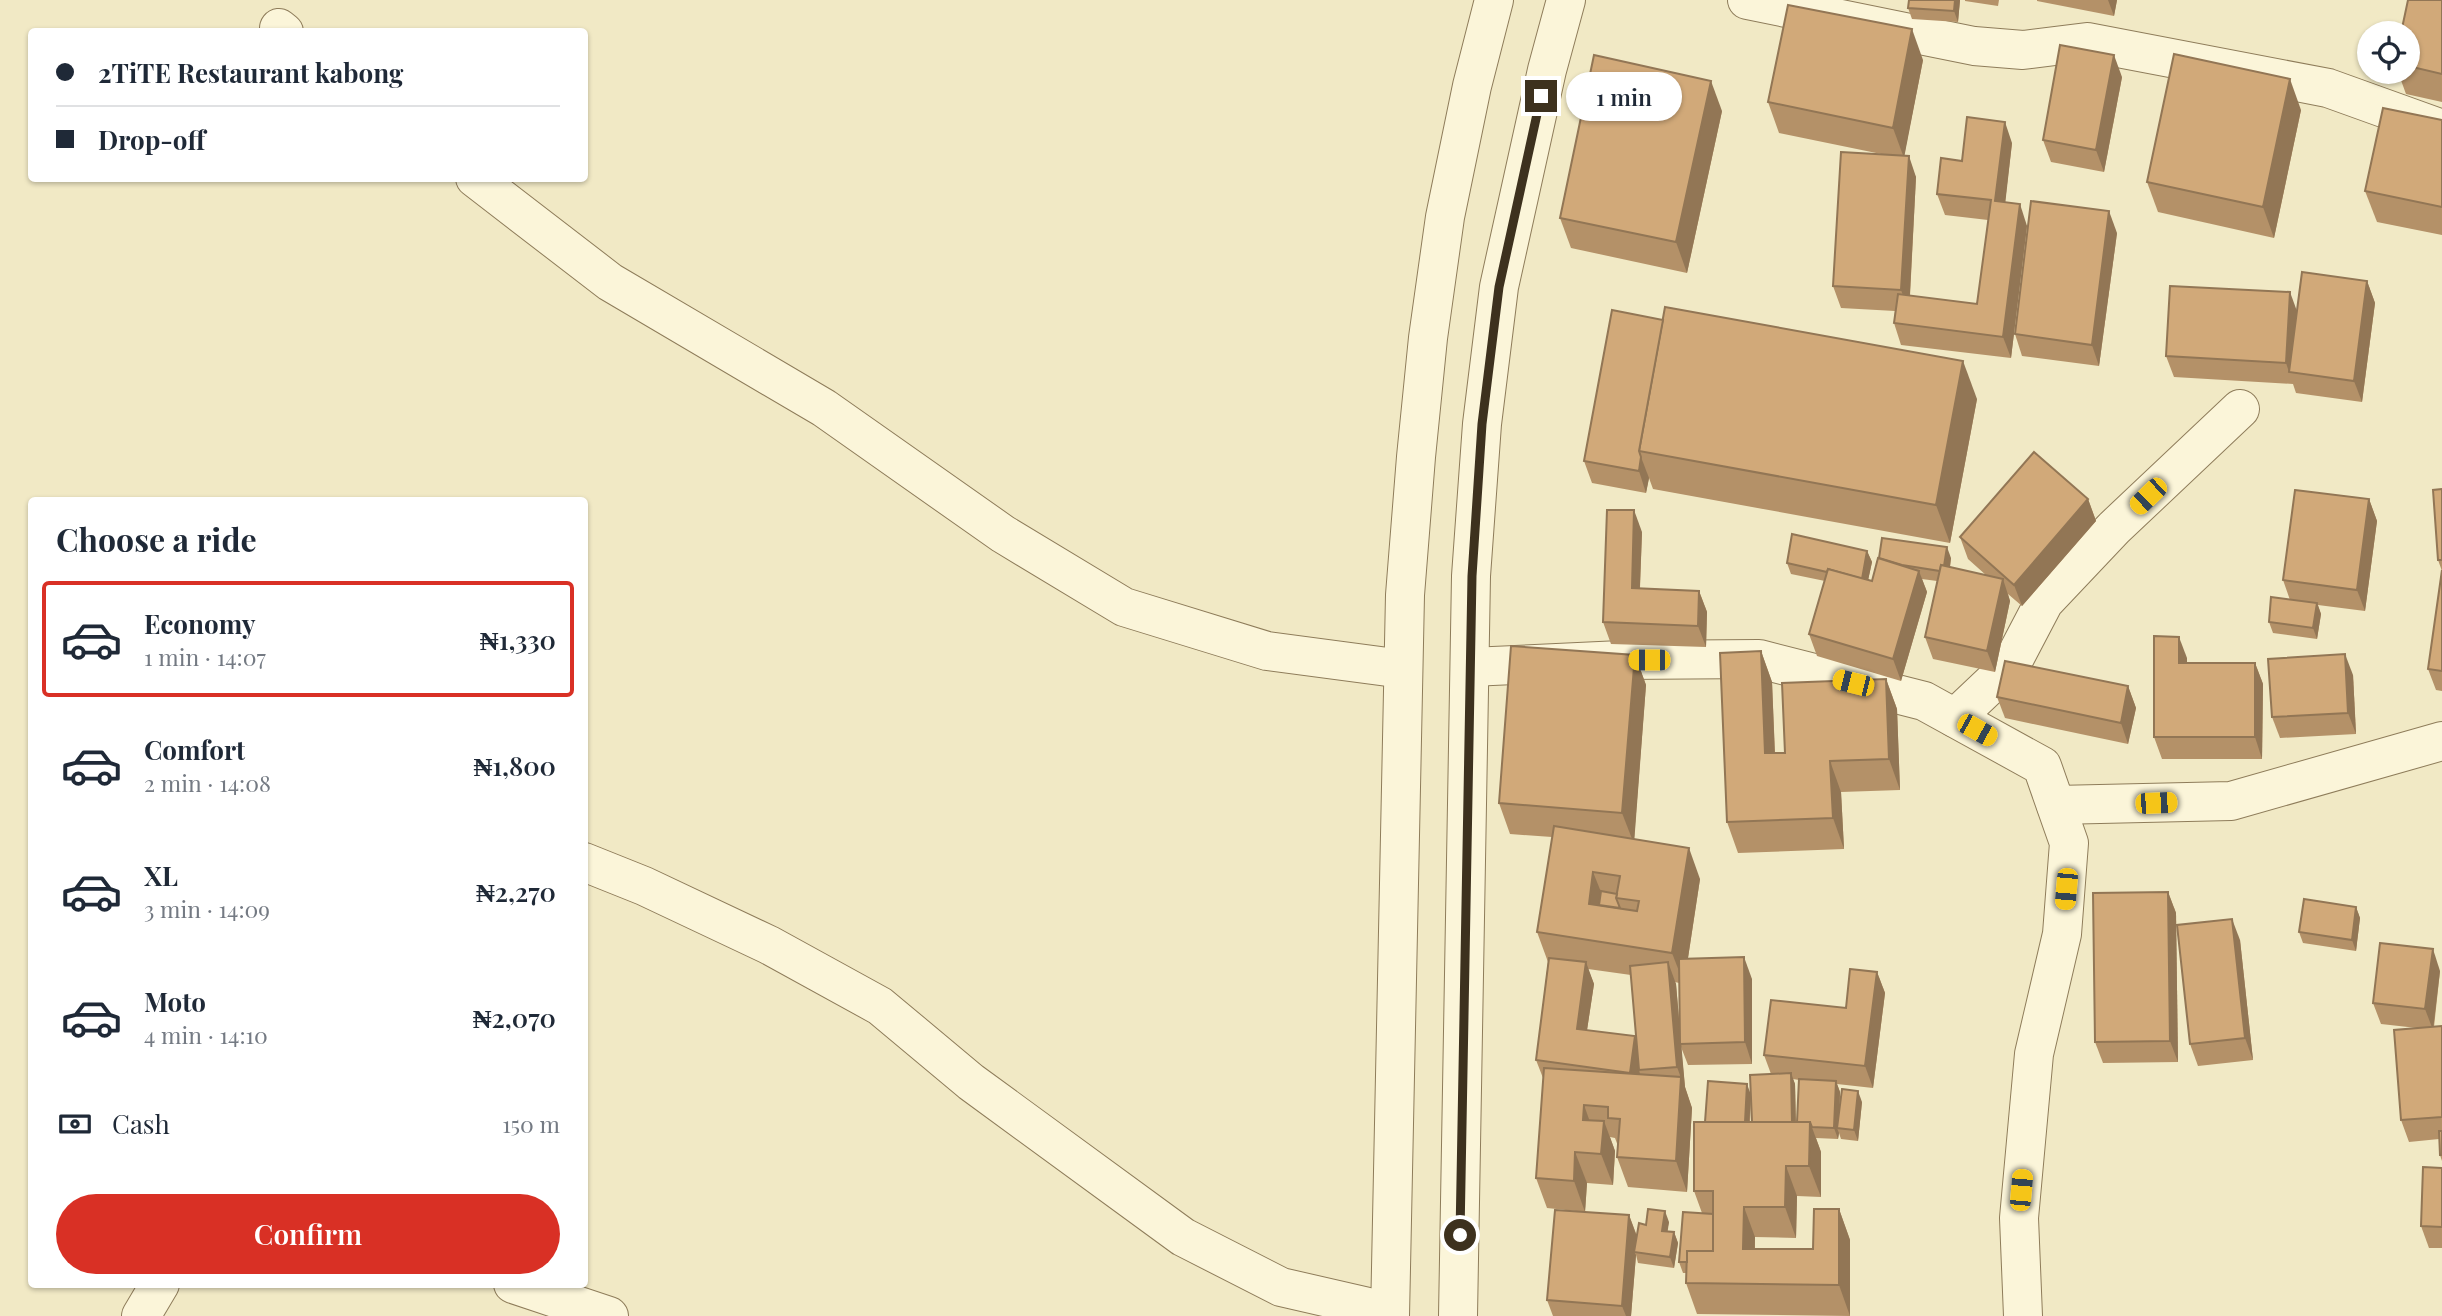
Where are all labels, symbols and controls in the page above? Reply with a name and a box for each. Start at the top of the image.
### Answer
map controls [2357,21,2420,84]
button: locate [2357,21,2420,84]
text: 2TiTE Restaurant kabong [98,55,403,90]
callout: 1 min [1566,72,1681,120]
route end [1525,80,1557,112]
text: 1 min [1596,81,1652,112]
text: Drop-off [98,122,205,157]
car [2126,474,2171,518]
text: Choose a ride [56,517,257,560]
text: Economy [144,606,255,641]
icon: car [60,608,123,671]
text: ₦1,330 [480,622,556,657]
text: 1 min · 14:07 [144,641,266,672]
car [1629,650,1671,671]
car [1831,668,1876,698]
car [1954,711,2001,749]
text: Comfort [144,732,245,767]
icon: car [60,734,123,797]
text: ₦1,800 [473,748,556,783]
text: 2 min · 14:08 [144,767,271,798]
car [2135,792,2178,814]
text: XL [144,858,178,893]
icon: car [60,860,123,923]
car [2054,867,2079,911]
text: ₦2,270 [476,874,556,909]
text: 3 min · 14:09 [144,893,270,924]
text: Moto [144,984,206,1019]
icon: car [60,986,123,1049]
text: ₦2,070 [473,1000,556,1035]
text: 4 min · 14:10 [144,1019,268,1050]
icon: cash [56,1105,94,1143]
text: Cash [112,1106,170,1141]
text: 150 m [502,1108,560,1139]
car [2009,1168,2034,1212]
button: Confirm [56,1194,560,1274]
route start [1444,1219,1476,1251]

